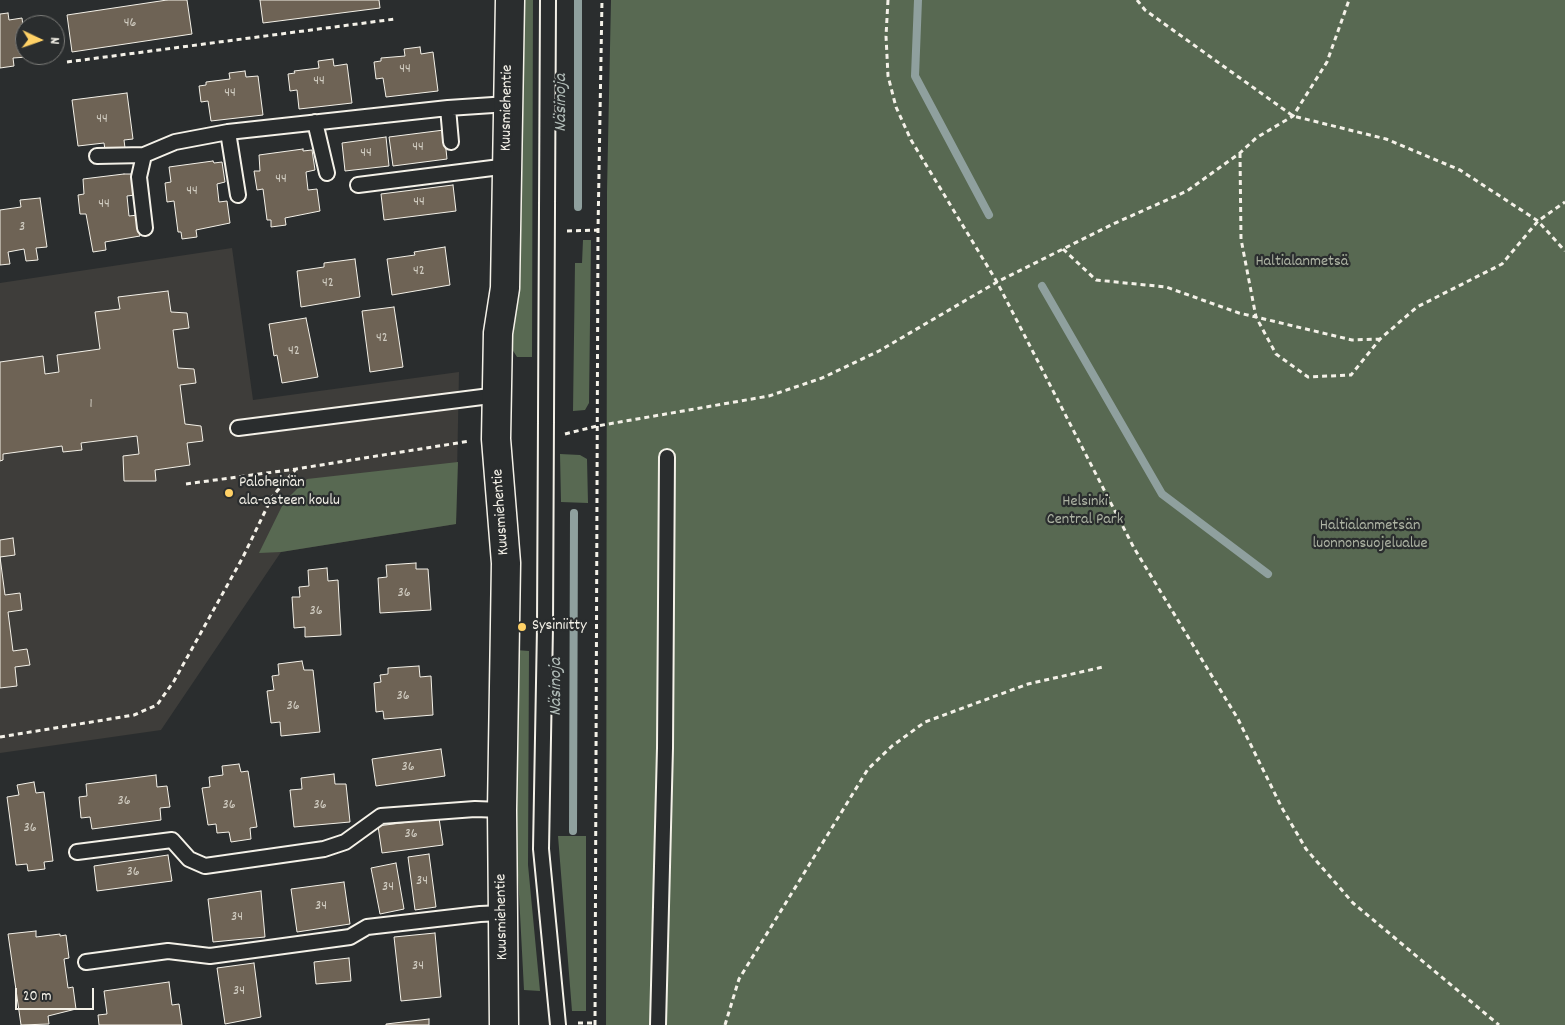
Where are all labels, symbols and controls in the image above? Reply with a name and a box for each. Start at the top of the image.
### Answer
north arrow [15,15,65,65]
house number: 46 [124,16,136,32]
text: N [44,37,64,45]
house number: 44 [399,62,411,78]
street label: Kuusmiehentie [498,65,518,151]
house number: 44 [313,74,325,90]
water label: Näsinoja [552,74,574,132]
house number: 44 [224,86,236,102]
house number: 44 [96,112,108,128]
house number: 44 [412,140,424,156]
house number: 44 [360,146,372,162]
house number: 44 [275,172,287,188]
house number: 44 [186,184,198,200]
house number: 44 [413,195,425,211]
house number: 44 [98,197,110,213]
house number: 3 [19,220,25,236]
park label: Haltialanmetsä [1255,253,1349,273]
house number: 42 [413,264,425,280]
house number: 42 [322,276,334,292]
house number: 42 [376,331,388,347]
house number: 42 [288,344,300,360]
house number: 1 [89,397,93,413]
street label: Kuusmiehentie [489,468,515,556]
place label: Paloheinän ala-asteen koulu [239,474,340,512]
marker: Paloheinän ala-asteen koulu [223,487,235,499]
park label: Helsinki Central Park [1047,493,1123,531]
park label: Haltialanmetsän luonnonsuojelualue [1312,517,1428,555]
house number: 36 [397,586,411,602]
house number: 36 [309,604,323,620]
place label: Sysiniitty [532,617,587,637]
marker: Sysiniitty [516,621,528,633]
water label: Näsinoja [547,658,569,716]
house number: 36 [396,689,410,705]
house number: 36 [286,699,300,715]
house number: 36 [401,760,415,776]
house number: 36 [117,794,131,810]
house number: 36 [222,798,236,814]
house number: 36 [313,798,327,814]
house number: 36 [23,821,37,837]
house number: 36 [404,827,418,843]
house number: 36 [126,865,140,881]
house number: 34 [416,874,428,890]
street label: Kuusmiehentie [493,874,513,960]
house number: 34 [382,880,394,896]
house number: 34 [315,899,327,915]
house number: 34 [231,910,243,926]
house number: 34 [412,959,424,975]
scale bar [18,978,96,1010]
house number: 34 [233,984,245,1000]
text: 20 m [23,986,51,1008]

